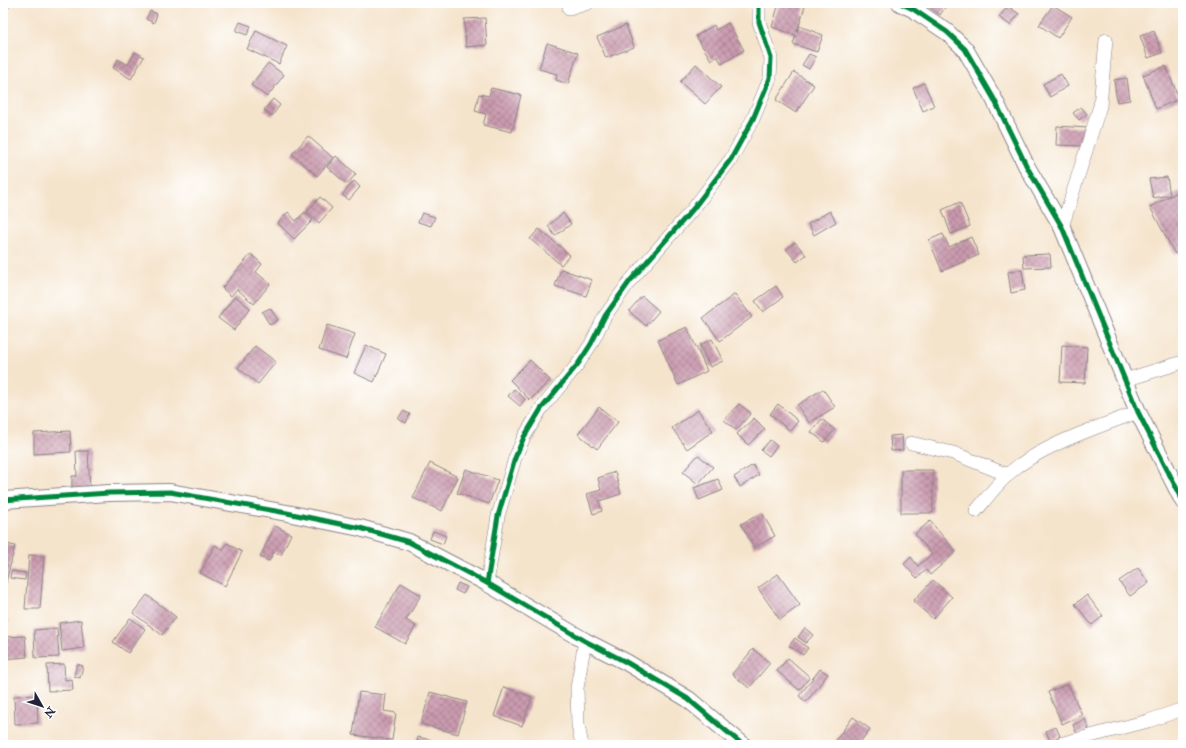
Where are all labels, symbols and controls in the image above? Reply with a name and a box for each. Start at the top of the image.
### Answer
north arrow [22,686,62,726]
text: N [41,703,58,721]

